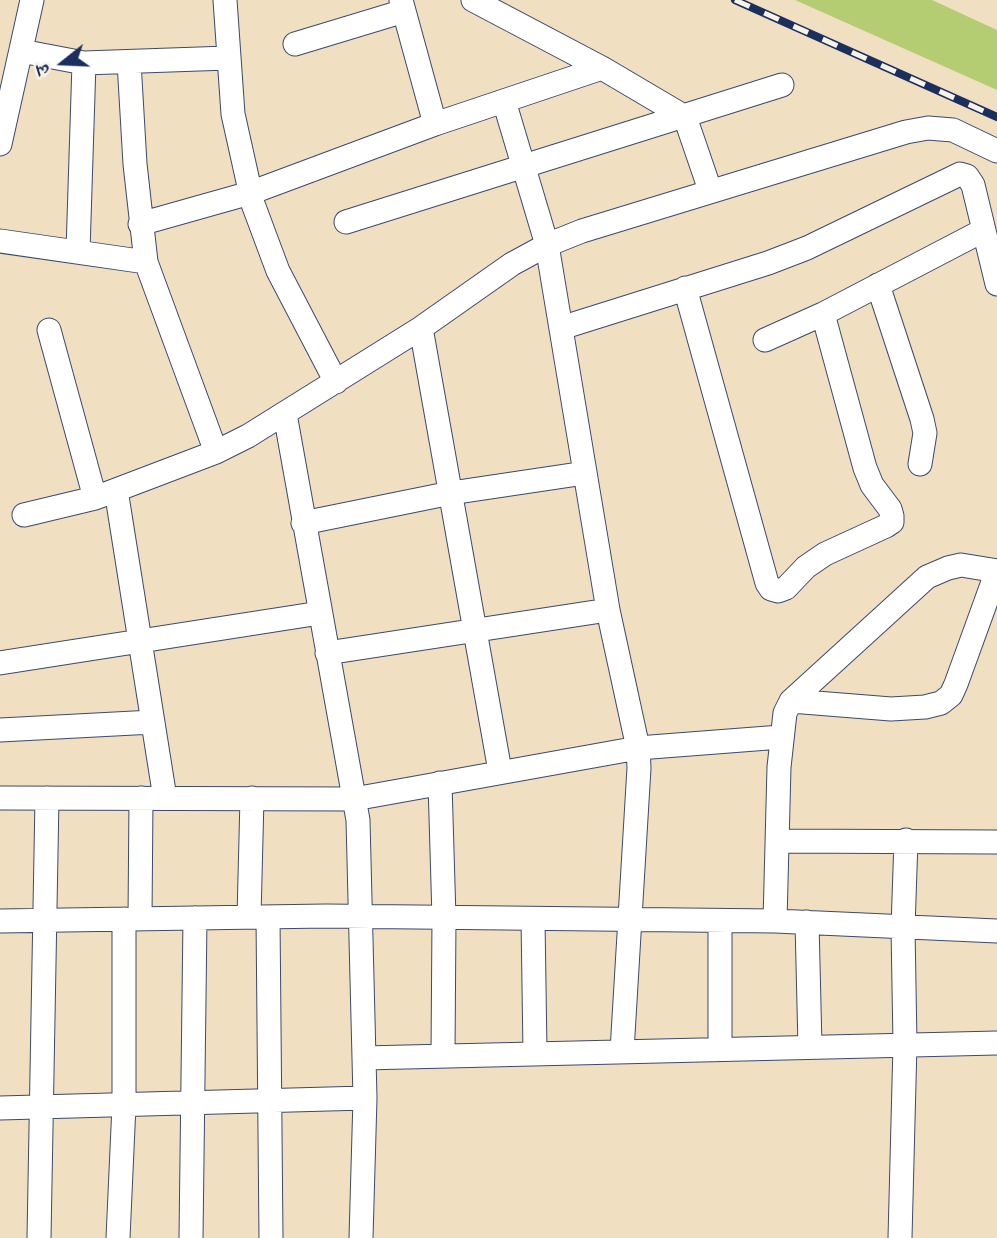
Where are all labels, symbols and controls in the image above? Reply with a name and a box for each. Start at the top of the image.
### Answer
north arrow [28,28,98,98]
text: उ [31,61,55,77]

